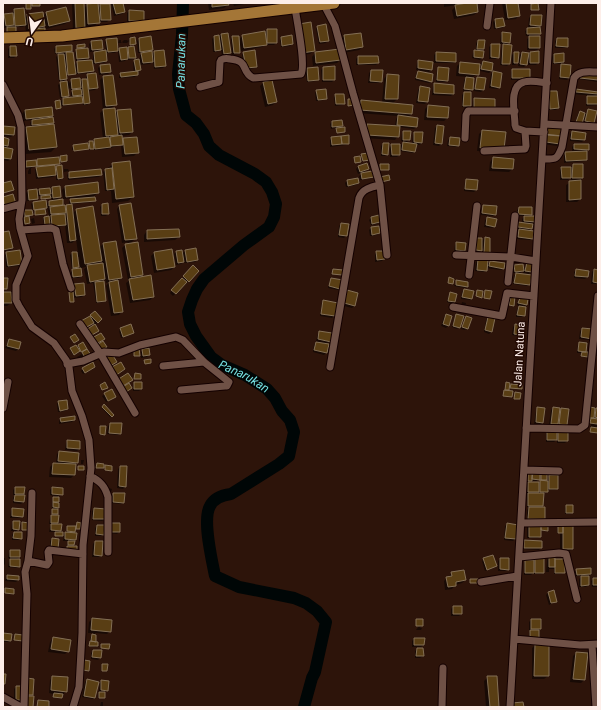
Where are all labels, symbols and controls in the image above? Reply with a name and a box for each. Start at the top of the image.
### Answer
north arrow [12,12,52,52]
water label: Panarukan [174,33,188,89]
text: U [25,34,35,48]
street label: Jalan Natuna [511,321,528,387]
water label: Panarukan [216,357,272,396]

